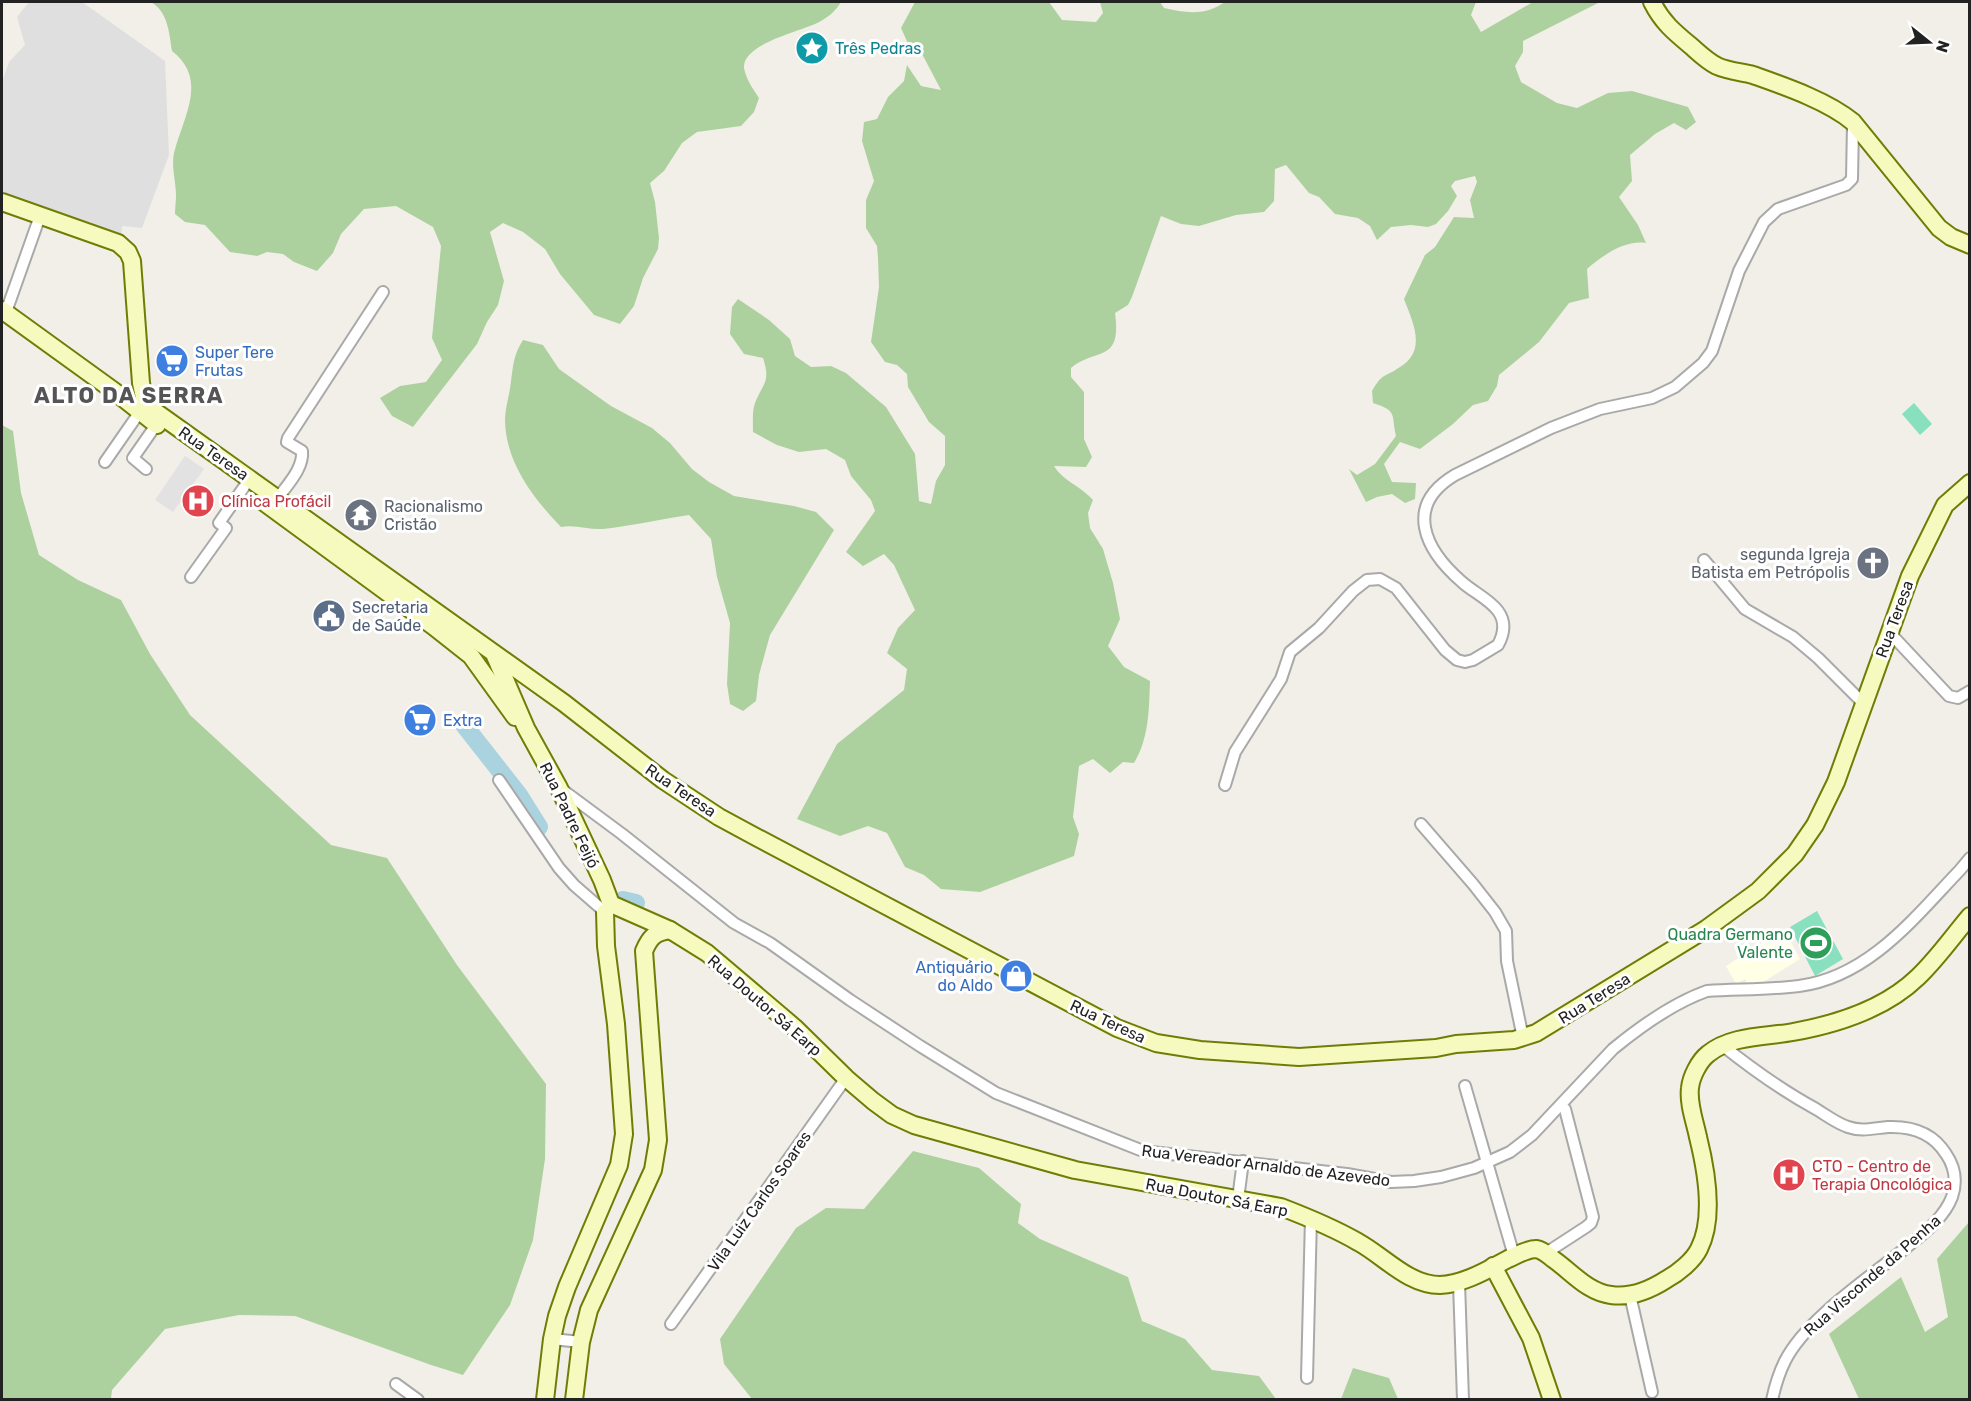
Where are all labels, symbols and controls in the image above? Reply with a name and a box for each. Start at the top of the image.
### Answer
north arrow [1899,12,1959,72]
place icon: Três Pedras [794,30,830,66]
text: N [1932,38,1954,55]
place label: Três Pedras [835,39,922,58]
supermarket icon: Super Tere Frutas [154,343,190,379]
place label: Super Tere Frutas [195,343,274,380]
district label: ALTO DA SERRA [34,382,224,409]
street label: Rua Teresa [175,422,252,484]
hospital icon: Clínica Profácil [180,483,216,519]
place label: Clínica Profácil [221,492,331,511]
temple icon: Racionalismo Cristão [343,497,379,533]
place label: Racionalismo Cristão [384,497,483,534]
place label: segunda Igreja Batista em Petrópolis [1691,545,1850,582]
church icon: segunda Igreja Batista em Petrópolis [1855,545,1891,581]
street label: Rua Teresa [1872,578,1917,660]
public building icon: Secretaria de Saúde [311,598,347,634]
place label: Secretaria de Saúde [352,598,428,635]
supermarket icon: Extra [402,702,438,738]
place label: Extra [443,711,482,730]
street label: Rua Padre Feijó [536,759,603,871]
street label: Rua Teresa [642,760,720,821]
place label: Quadra Germano Valente [1668,925,1793,962]
sports icon: Quadra Germano Valente [1798,925,1834,961]
street label: Rua Doutor Sá Earp [704,951,825,1060]
place label: Antiquário do Aldo [915,958,993,995]
shop icon: Antiquário do Aldo [998,958,1034,994]
street label: Rua Teresa [1555,969,1634,1028]
street label: Rua Teresa [1067,996,1149,1047]
street label: Vila Luiz Carlos Soares [704,1127,815,1275]
street label: Rua Vereador Arnaldo de Azevedo [1141,1141,1391,1190]
hospital icon: CTO - Centro de Terapia Oncológica [1771,1157,1807,1193]
place label: CTO - Centro de Terapia Oncológica [1812,1157,1952,1194]
street label: Rua Doutor Sá Earp [1144,1174,1290,1221]
street label: Rua Visconde da Penha [1800,1211,1944,1340]

